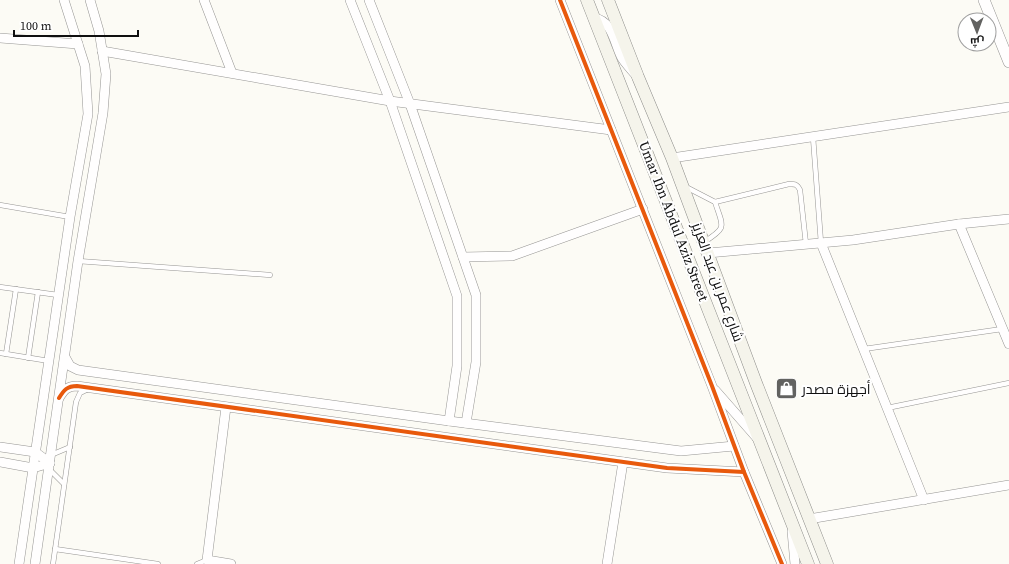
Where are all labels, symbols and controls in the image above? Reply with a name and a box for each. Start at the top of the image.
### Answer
scale bar [14,12,138,38]
north arrow [957,12,997,52]
text: 100 m [20,18,52,34]
text: ش [970,34,984,49]
street label: Umar Ibn Abdul Aziz Street [634,138,714,304]
street label: شارع عمر بن عبد العزيز [687,219,749,344]
shop icon: أجهزة مصدر [773,376,799,402]
place label: أجهزة مصدر [801,379,871,399]

